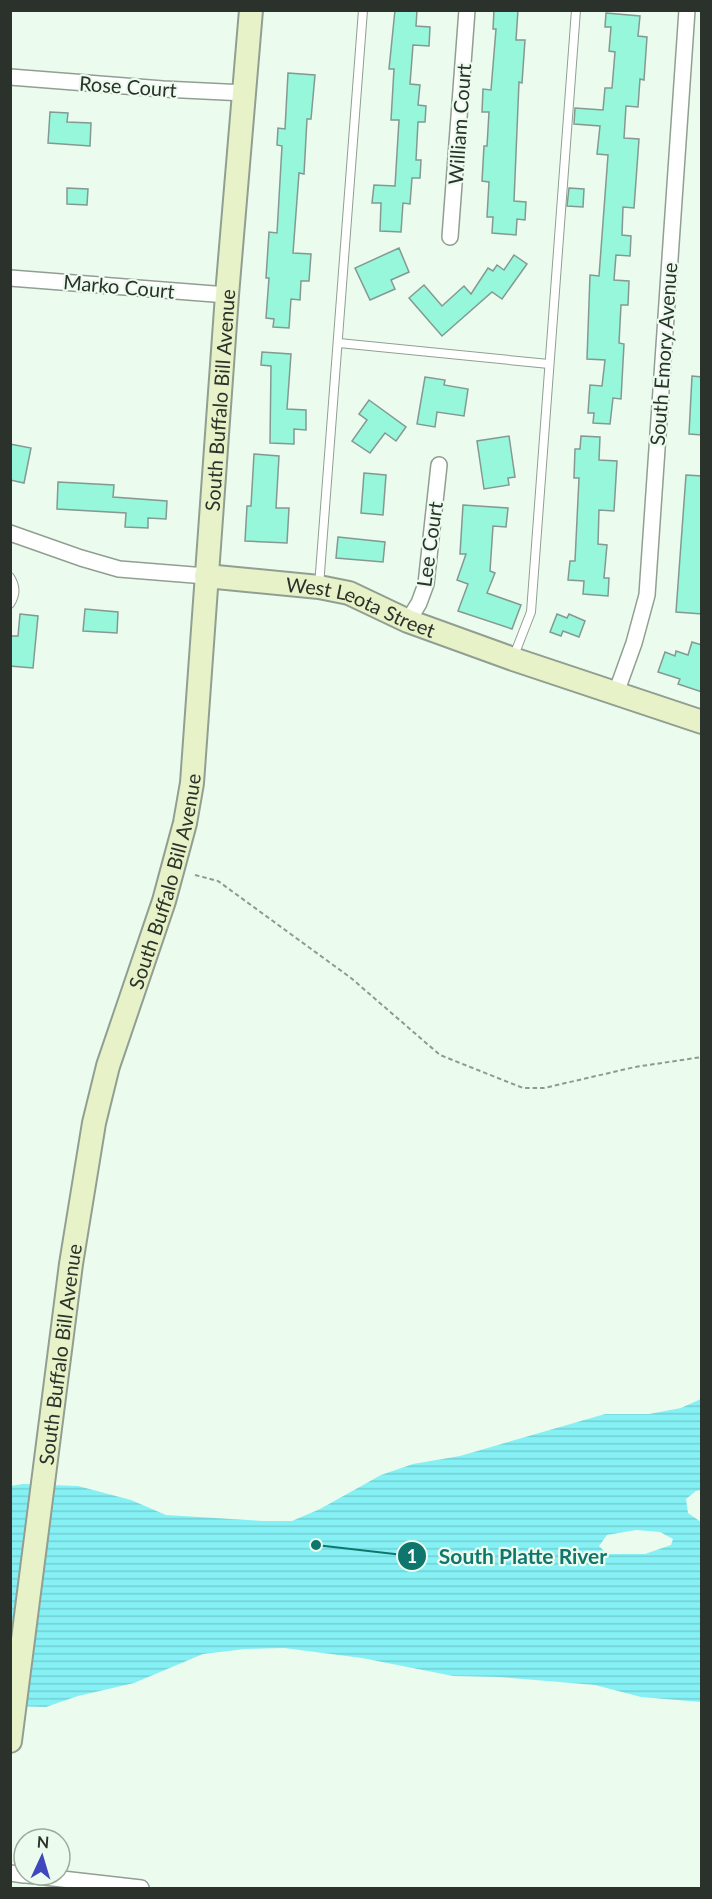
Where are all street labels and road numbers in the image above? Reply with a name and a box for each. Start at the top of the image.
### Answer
street label: William Court [443,63,475,185]
street label: Rose Court [78,71,178,101]
street label: South Emory Avenue [645,262,681,446]
street label: Marko Court [62,269,176,303]
street label: South Buffalo Bill Avenue [200,288,239,512]
street label: Lee Court [411,500,447,588]
street label: West Leota Street [285,572,439,642]
street label: South Buffalo Bill Avenue [123,773,205,992]
street label: South Buffalo Bill Avenue [33,1242,86,1466]

